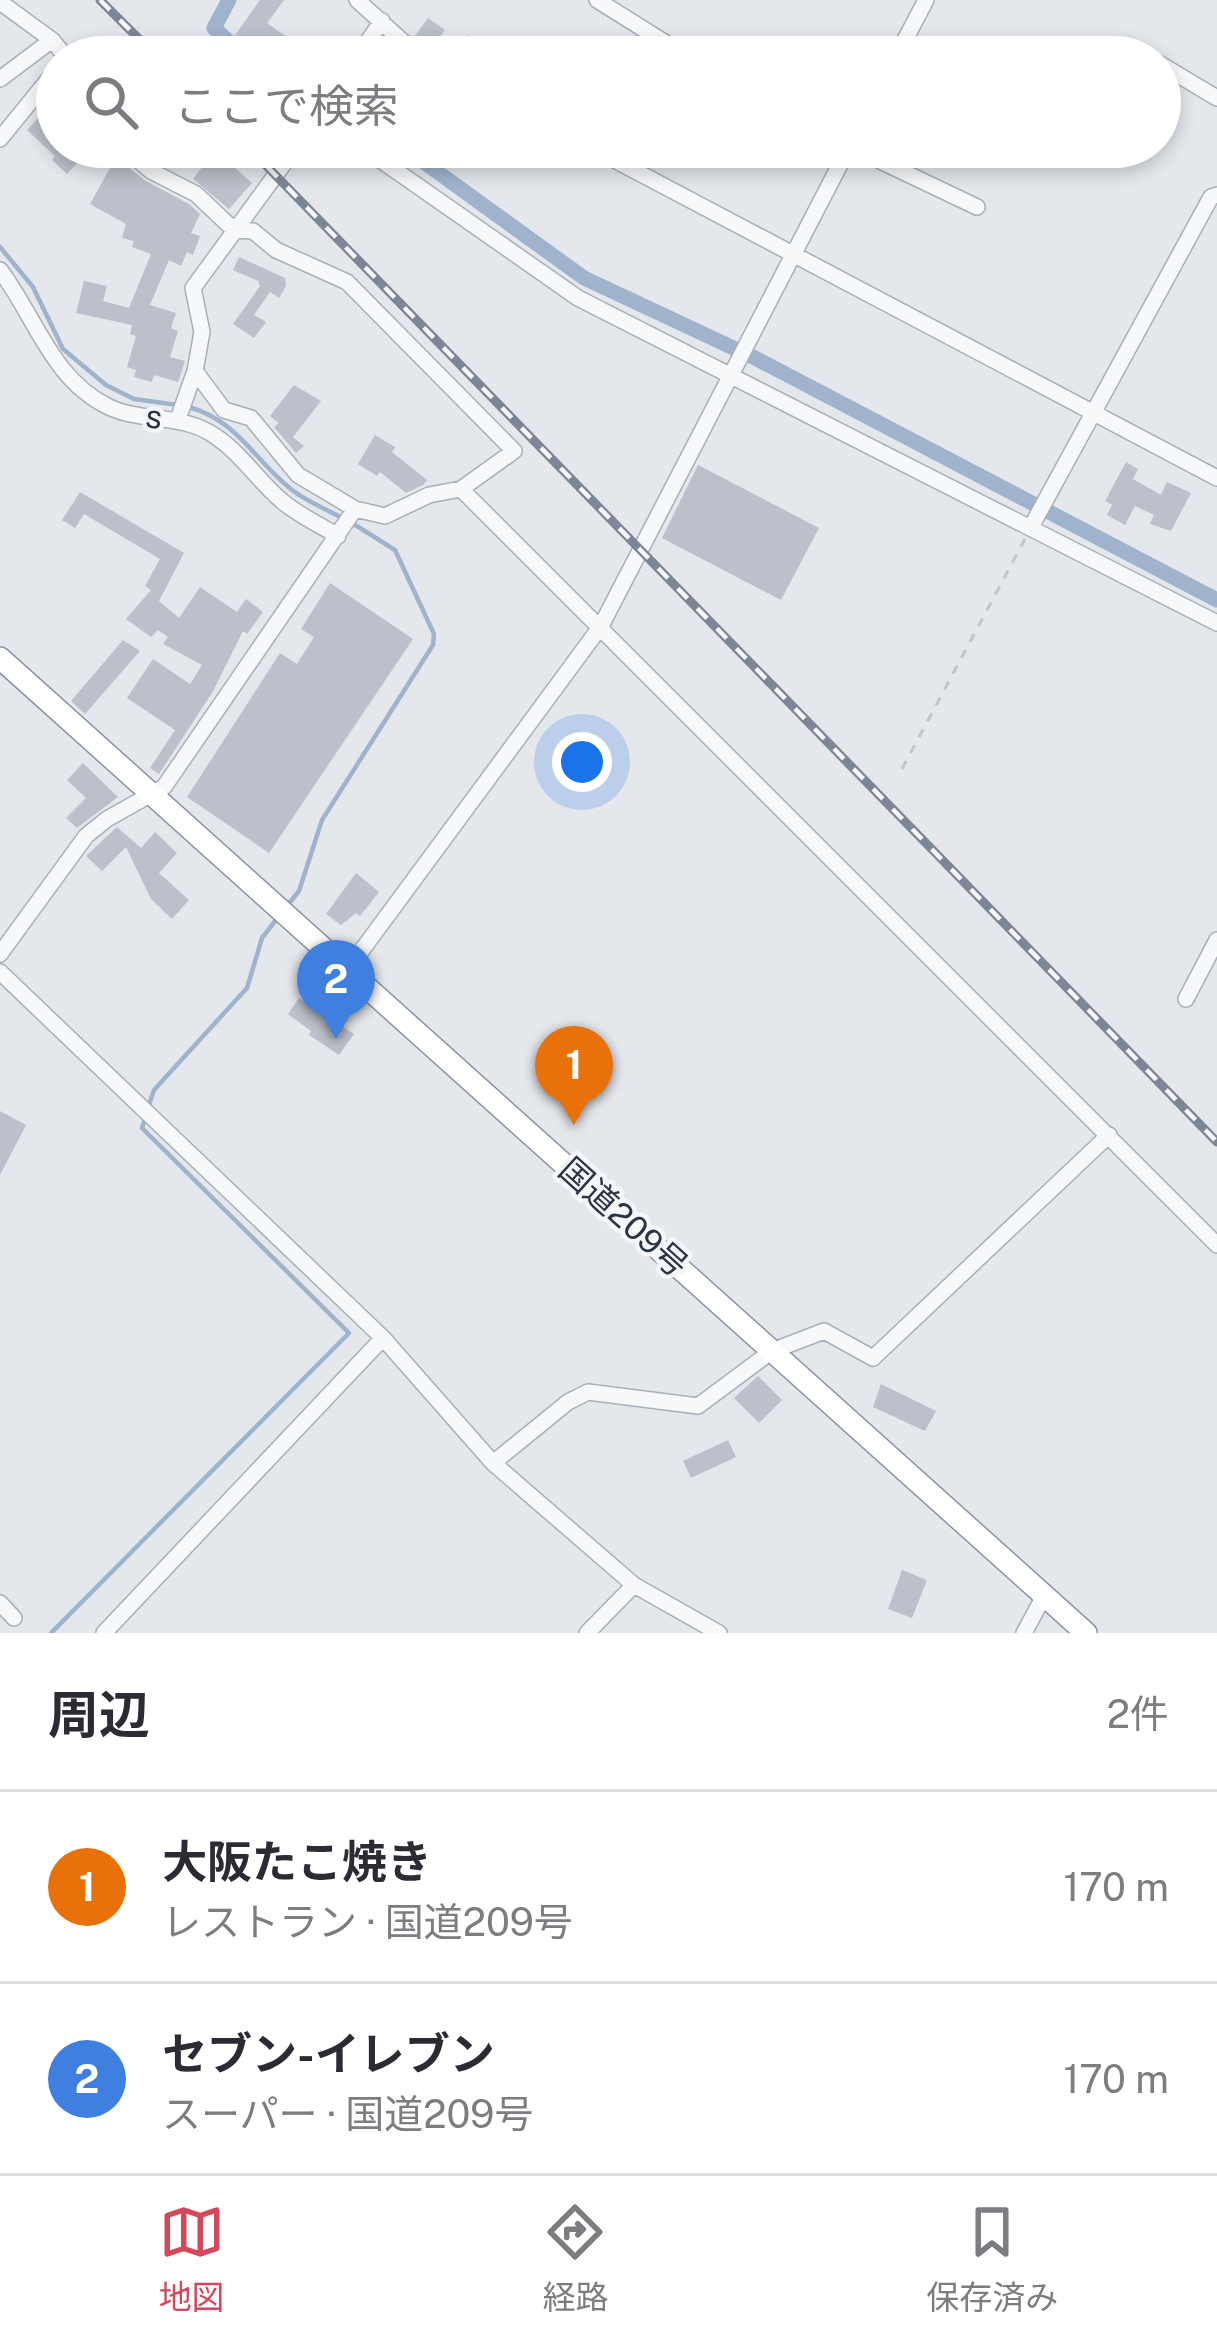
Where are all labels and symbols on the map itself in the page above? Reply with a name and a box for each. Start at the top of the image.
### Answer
street label: s [143,396,165,436]
your location [552,732,612,792]
pin: 2 [297,940,375,1039]
pin: 1 [535,1026,613,1125]
street label: 国道209号 [552,1150,696,1284]

